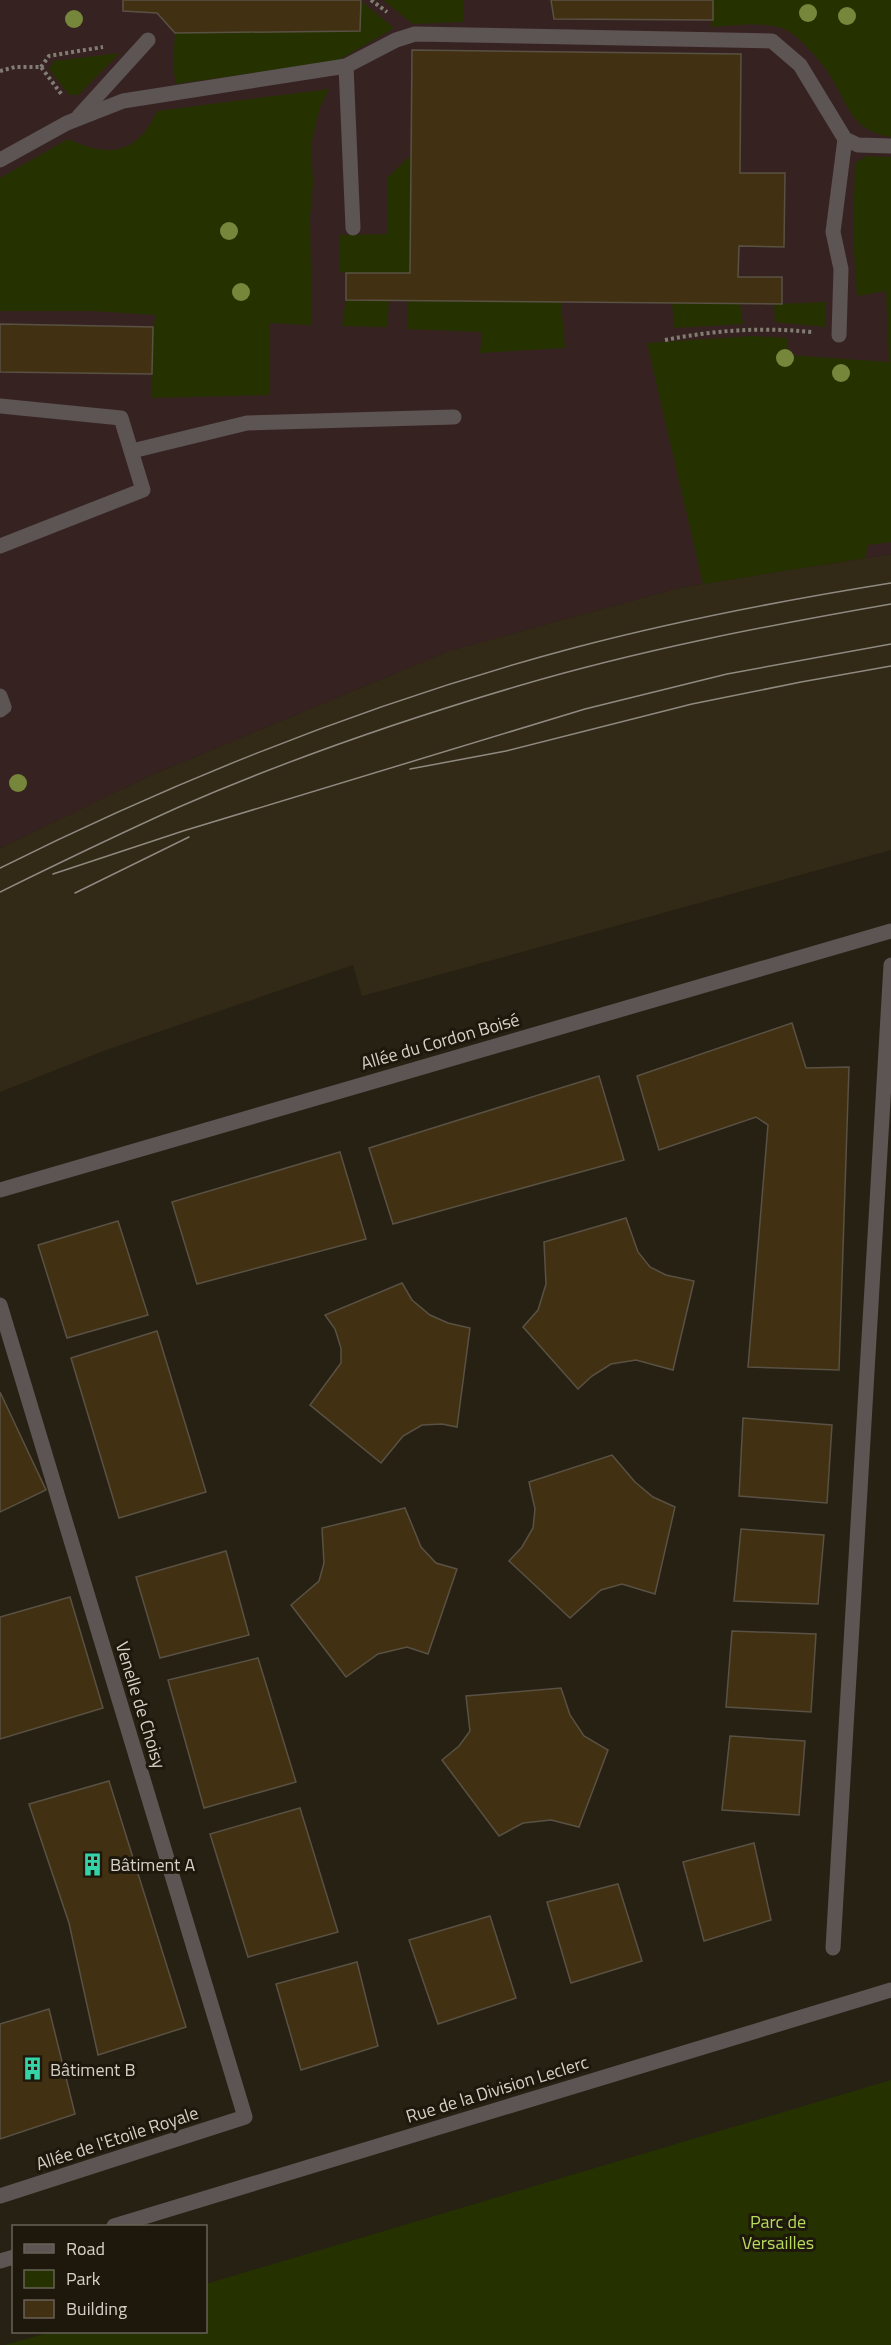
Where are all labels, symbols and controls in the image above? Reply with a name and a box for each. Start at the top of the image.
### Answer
street label: Allée du Cordon Boisé [357,1005,523,1077]
street label: Venelle de Choisy [109,1638,173,1772]
building icon: Bâtiment A [79,1851,105,1877]
place label: Bâtiment A [110,1851,195,1878]
street label: Rue de la Division Leclerc [402,2048,592,2130]
building icon: Bâtiment B [19,2056,45,2082]
place label: Bâtiment B [50,2056,135,2083]
street label: Allée de l'Etoile Royale [32,2099,202,2177]
park label: Parc de Versailles [742,2208,814,2256]
legend [12,2225,207,2333]
text: Road [66,2235,105,2262]
text: Park [66,2265,101,2292]
text: Building [66,2295,127,2322]

